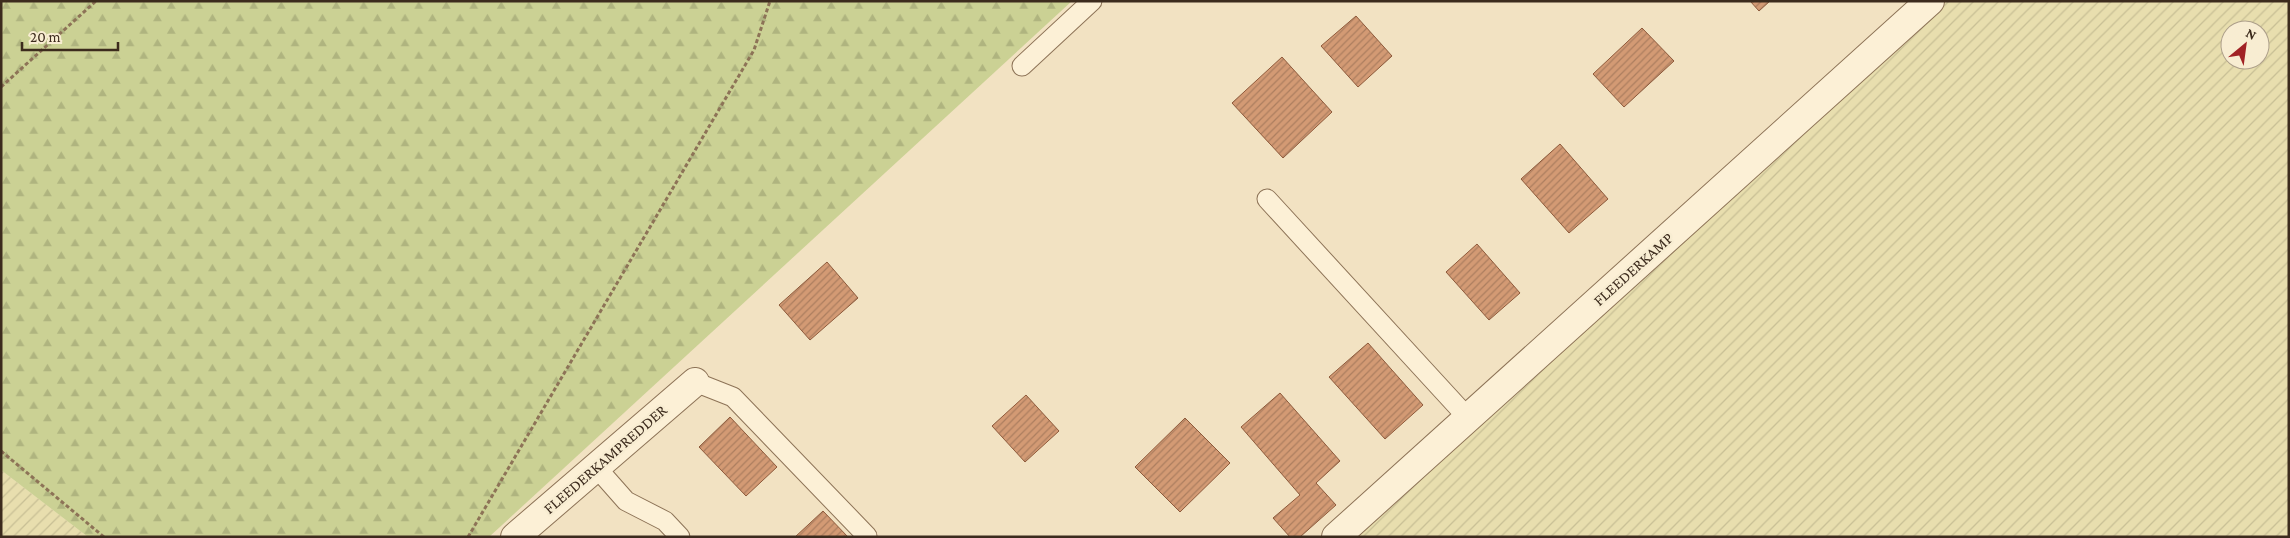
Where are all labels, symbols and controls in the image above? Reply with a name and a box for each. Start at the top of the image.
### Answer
scale bar [22,20,119,52]
north arrow [2220,20,2270,70]
text: N [2243,24,2260,43]
text: 20 m [30,29,61,45]
street label: FLEEDERKAMP [1590,229,1676,309]
street label: FLEEDERKAMPREDDER [540,401,670,517]

